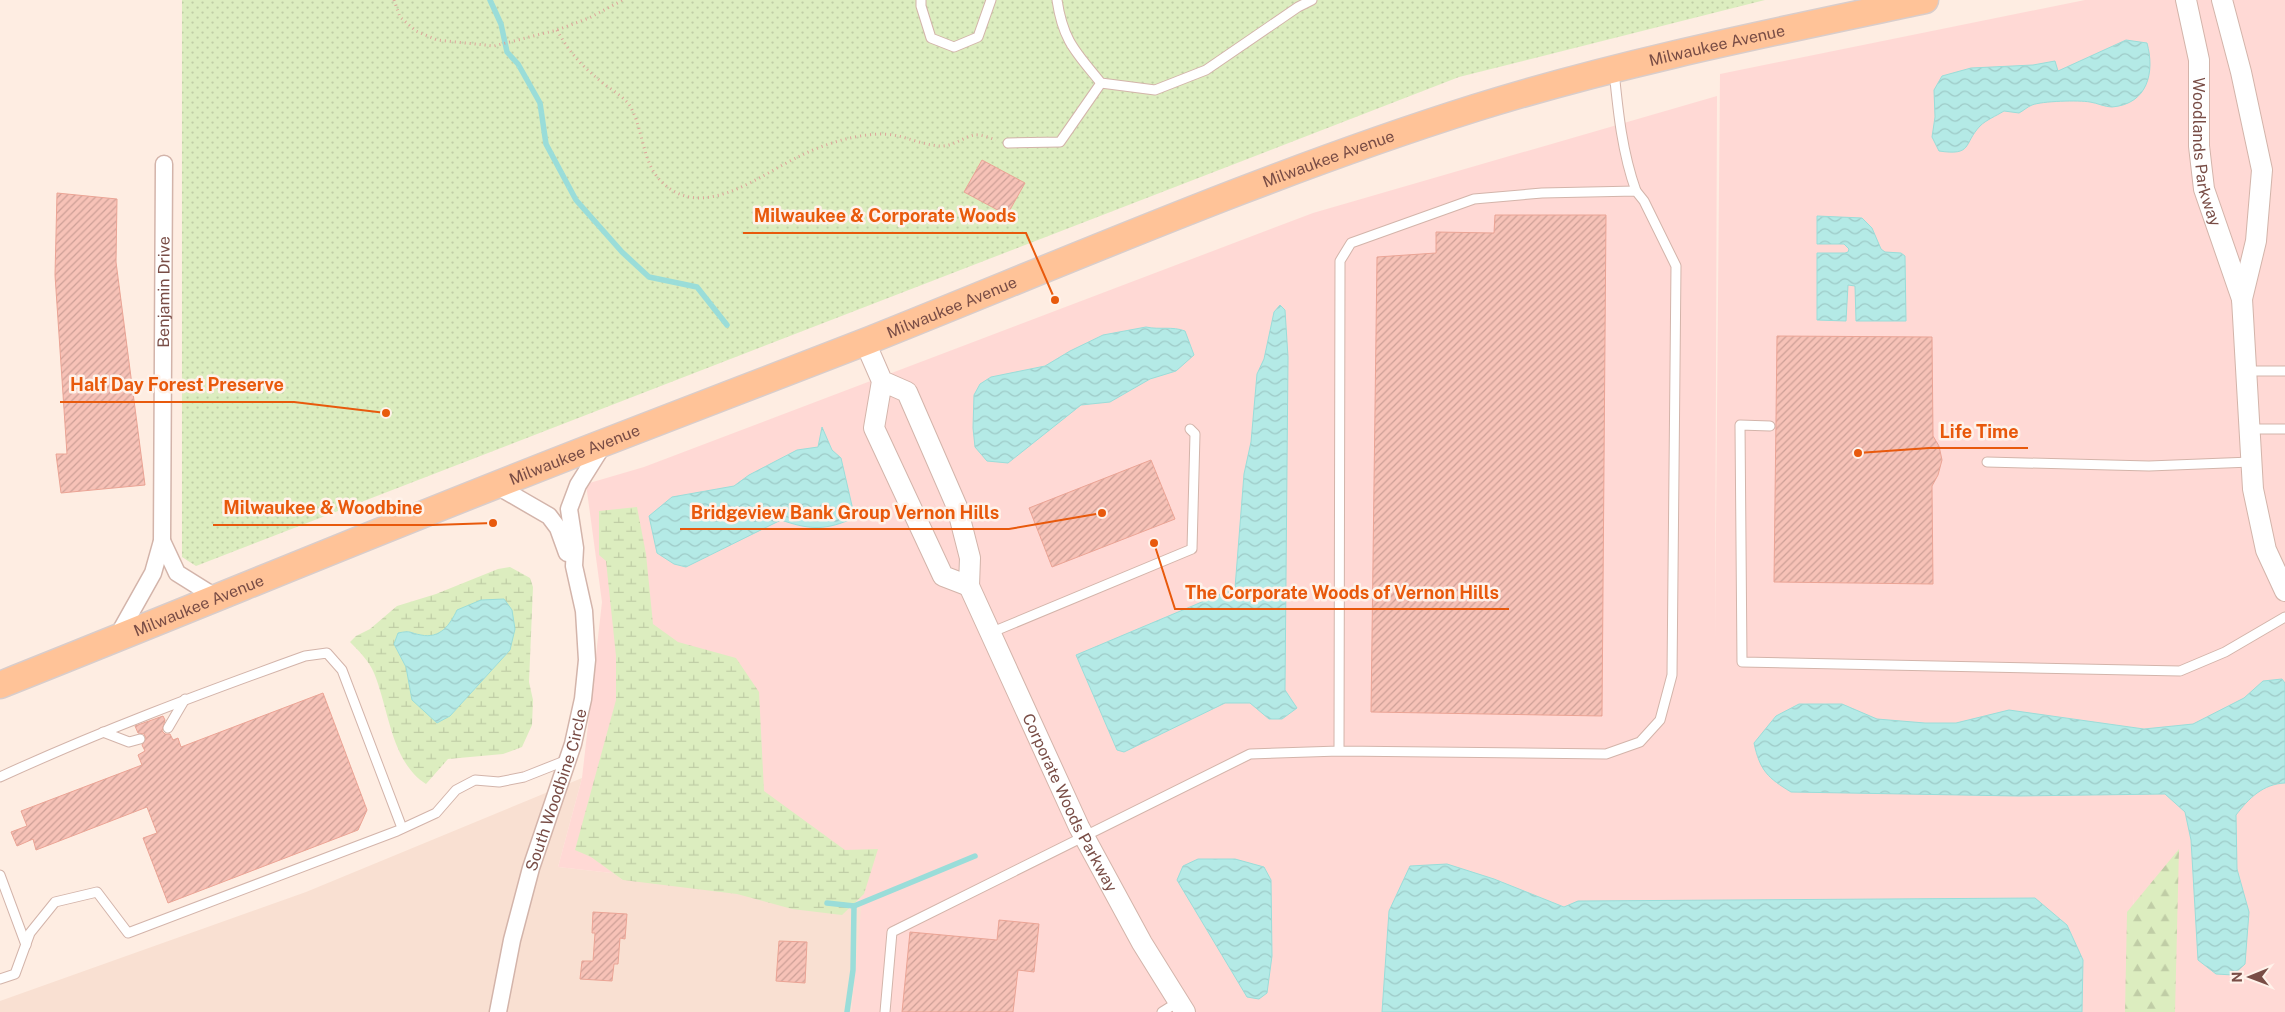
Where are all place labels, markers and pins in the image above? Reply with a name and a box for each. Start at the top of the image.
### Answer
callout: Milwaukee & Corporate Woods [743,200,1026,233]
callout: Half Day Forest Preserve [60,369,294,402]
callout: Life Time [1929,415,2028,448]
callout: Milwaukee & Woodbine [213,492,433,525]
callout: Bridgeview Bank Group Vernon Hills [680,496,1009,529]
callout: The Corporate Woods of Vernon Hills [1175,576,1509,609]

